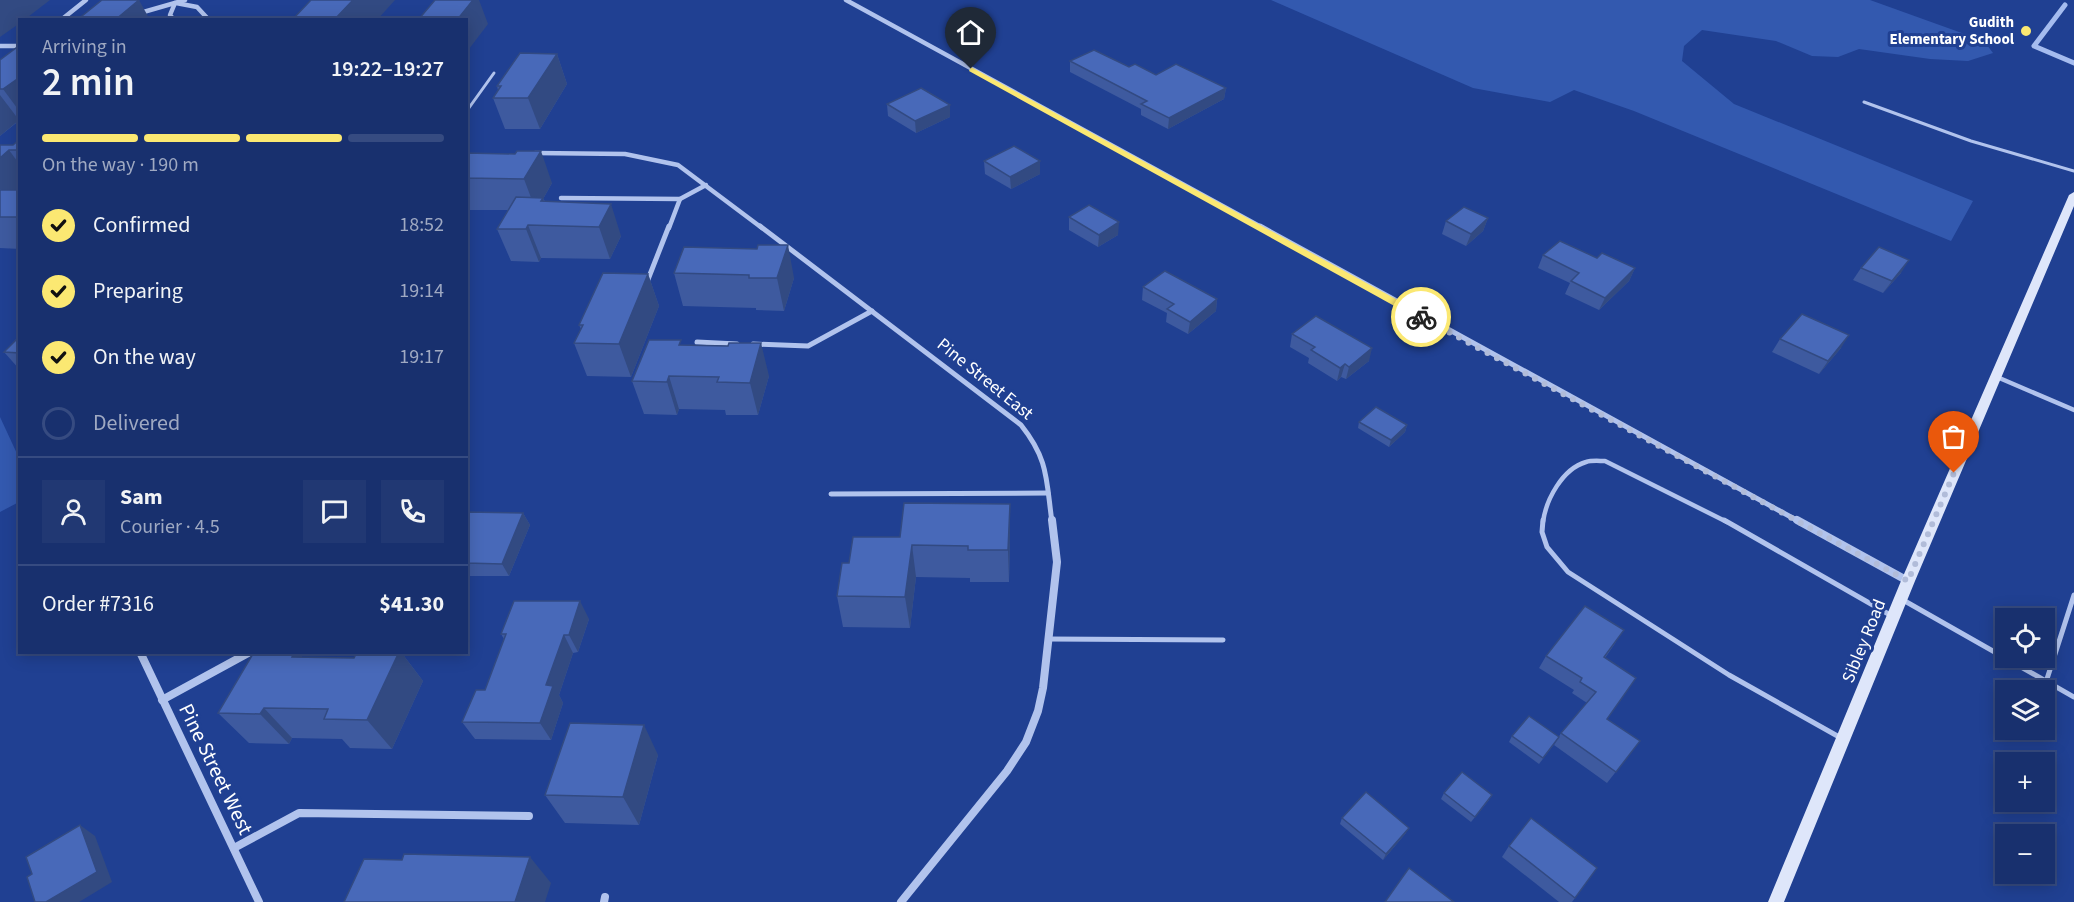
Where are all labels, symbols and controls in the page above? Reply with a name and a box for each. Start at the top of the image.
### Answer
pin [945,7,996,69]
place label: Gudith Elementary School [1889,12,2015,50]
icon: home [954,16,987,49]
marker: Gudith Elementary School [2019,24,2033,38]
text: Arriving in [42,33,127,61]
text: 19:22–19:27 [331,53,444,85]
text: 2 min [42,55,135,111]
text: On the way · 190 m [42,151,199,179]
icon: check [42,209,75,242]
text: Confirmed [93,209,190,241]
text: 18:52 [399,211,444,239]
icon: check [42,275,75,308]
text: Preparing [93,275,183,307]
text: 19:14 [399,277,444,305]
courier [1391,287,1451,347]
icon: bike [1405,301,1438,334]
street label: Pine Street East [931,332,1039,426]
icon: check [42,341,75,374]
text: On the way [93,341,196,373]
text: 19:17 [399,343,444,371]
text: Delivered [93,407,180,439]
pin [1928,411,1979,473]
icon: bag [1937,420,1970,453]
button: person [42,480,105,543]
button: chat [303,480,366,543]
button: phone [381,480,444,543]
text: Sam [120,481,163,513]
text: Courier · 4.5 [120,513,220,541]
text: Order #7316 [42,588,154,620]
text: $41.30 [379,588,444,620]
street label: Sibley Road [1836,595,1892,687]
map controls [1995,608,2055,884]
button: locate [1995,608,2055,668]
button: layers [1995,680,2055,740]
street label: Pine Street West [171,698,261,840]
button: + [1995,752,2055,812]
button: − [1995,824,2055,884]

